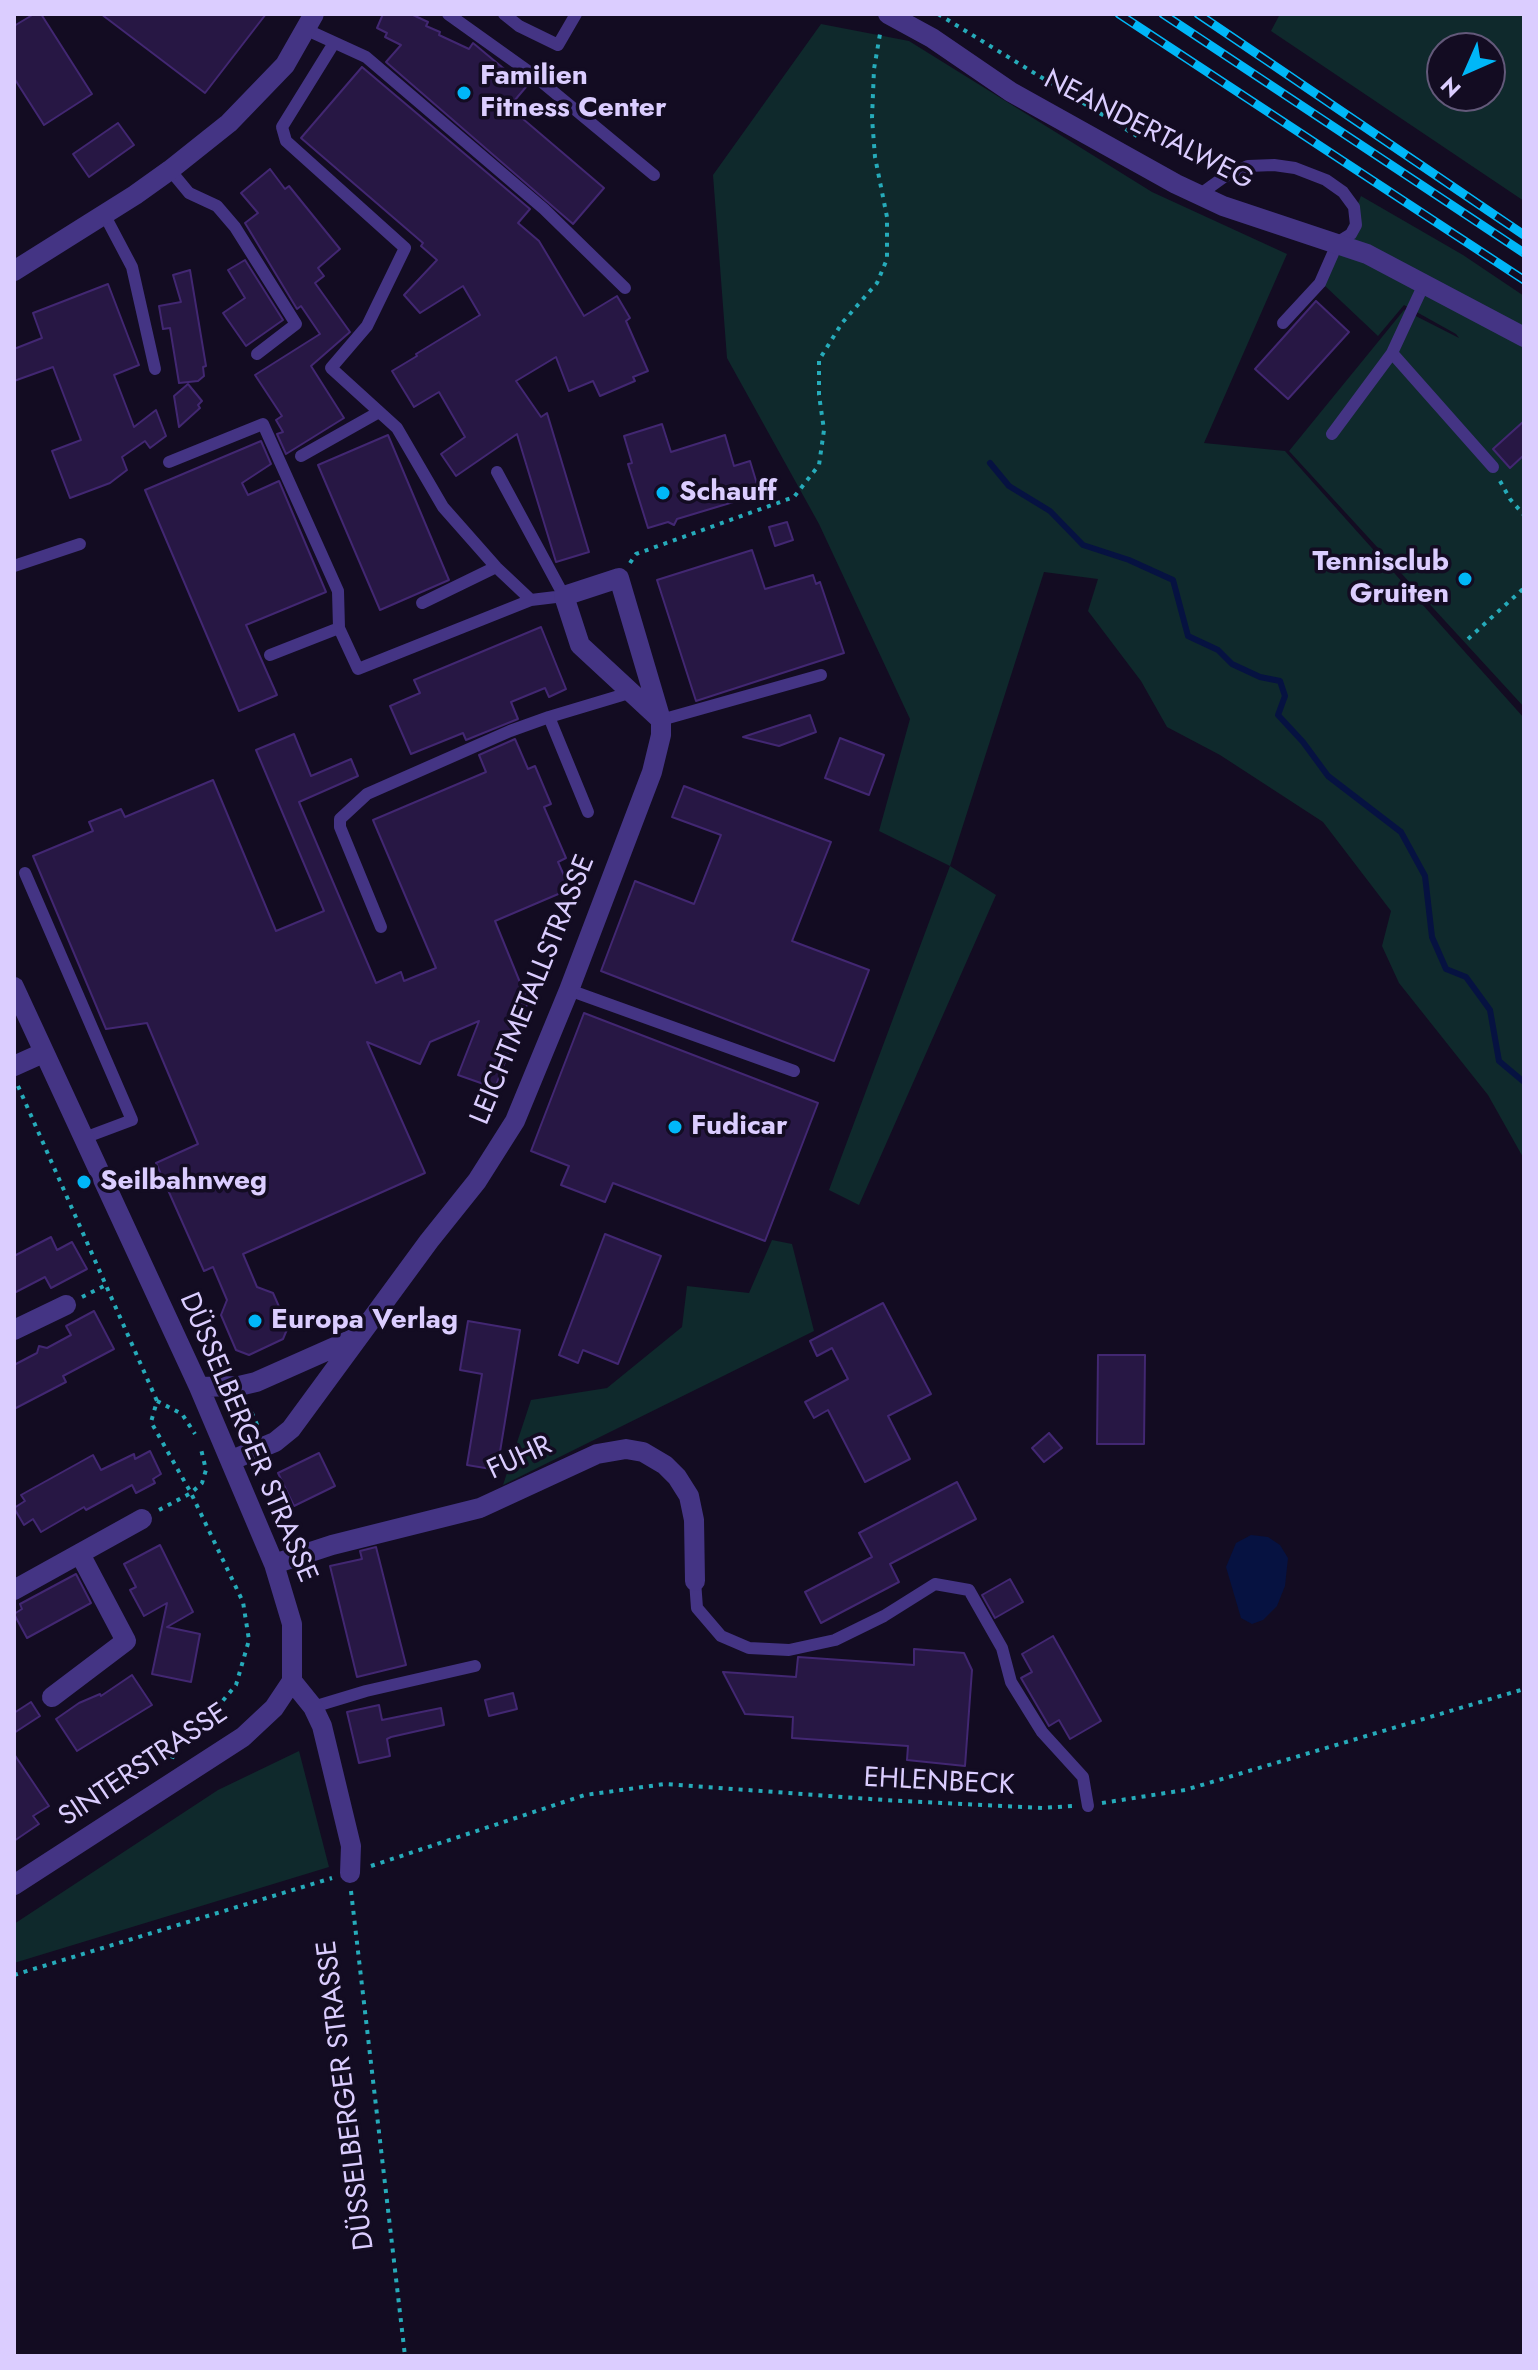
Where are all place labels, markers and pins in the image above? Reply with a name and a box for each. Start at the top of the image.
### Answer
place label: Familien Fitness Center [480,60,666,126]
marker: Familien Fitness Center [455,84,473,102]
place label: Schauff [679,476,777,510]
marker: Schauff [654,484,672,502]
place label: Tennisclub Gruiten [1313,546,1449,612]
marker: Tennisclub Gruiten [1456,570,1474,588]
place label: Fudicar [691,1110,787,1144]
marker: Fudicar [666,1118,684,1136]
place label: Seilbahnweg [100,1165,267,1199]
marker: Seilbahnweg [75,1173,93,1191]
place label: Europa Verlag [271,1304,458,1338]
marker: Europa Verlag [246,1312,264,1330]

